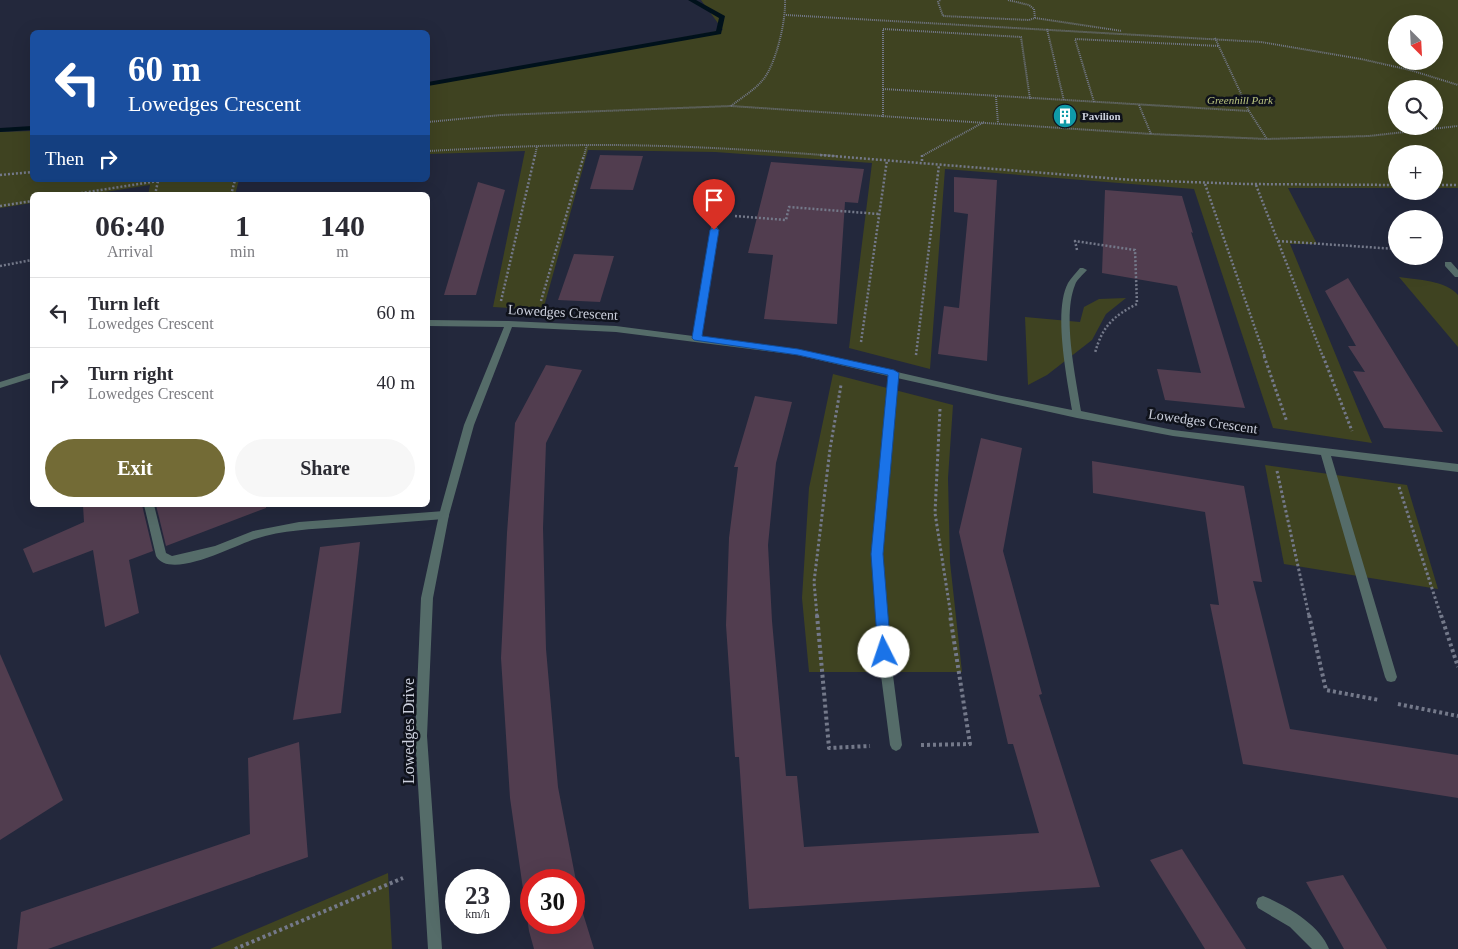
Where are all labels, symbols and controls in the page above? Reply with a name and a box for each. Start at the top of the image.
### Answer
north arrow [1388,15,1442,70]
map controls [1388,15,1443,265]
icon: left [45,50,110,115]
text: 60 m [128,50,201,89]
button: search [1388,80,1443,135]
text: Lowedges Crescent [128,91,301,116]
park label: Greenhill Park [1207,94,1274,106]
building icon: Pavilion [1052,103,1078,129]
place label: Pavilion [1082,110,1121,122]
icon: right [94,145,122,173]
button: + [1388,145,1443,200]
text: Then [45,148,84,169]
pin [693,179,735,230]
icon: arrive [700,186,728,214]
text: 06:40 [95,209,165,242]
text: 1 [235,209,250,242]
text: 140 [320,209,365,242]
button: − [1388,210,1443,265]
text: Arrival [107,243,153,260]
text: min [230,243,255,260]
text: m [336,243,349,260]
text: Turn left [88,293,160,314]
icon: left [45,299,73,327]
text: 60 m [376,302,415,323]
street label: Lowedges Crescent [508,302,618,323]
text: Lowedges Crescent [88,315,214,332]
text: Turn right [88,363,173,384]
icon: right [45,369,73,397]
text: 40 m [376,372,415,393]
text: Lowedges Crescent [88,385,214,402]
street label: Lowedges Crescent [1147,406,1259,437]
button: Exit [45,439,225,497]
button: Share [235,439,415,497]
position arrow [857,625,909,677]
street label: Lowedges Drive [400,678,418,784]
speed limit sign: 30 [520,869,585,934]
text: 23 [465,882,490,909]
text: km/h [465,907,490,921]

